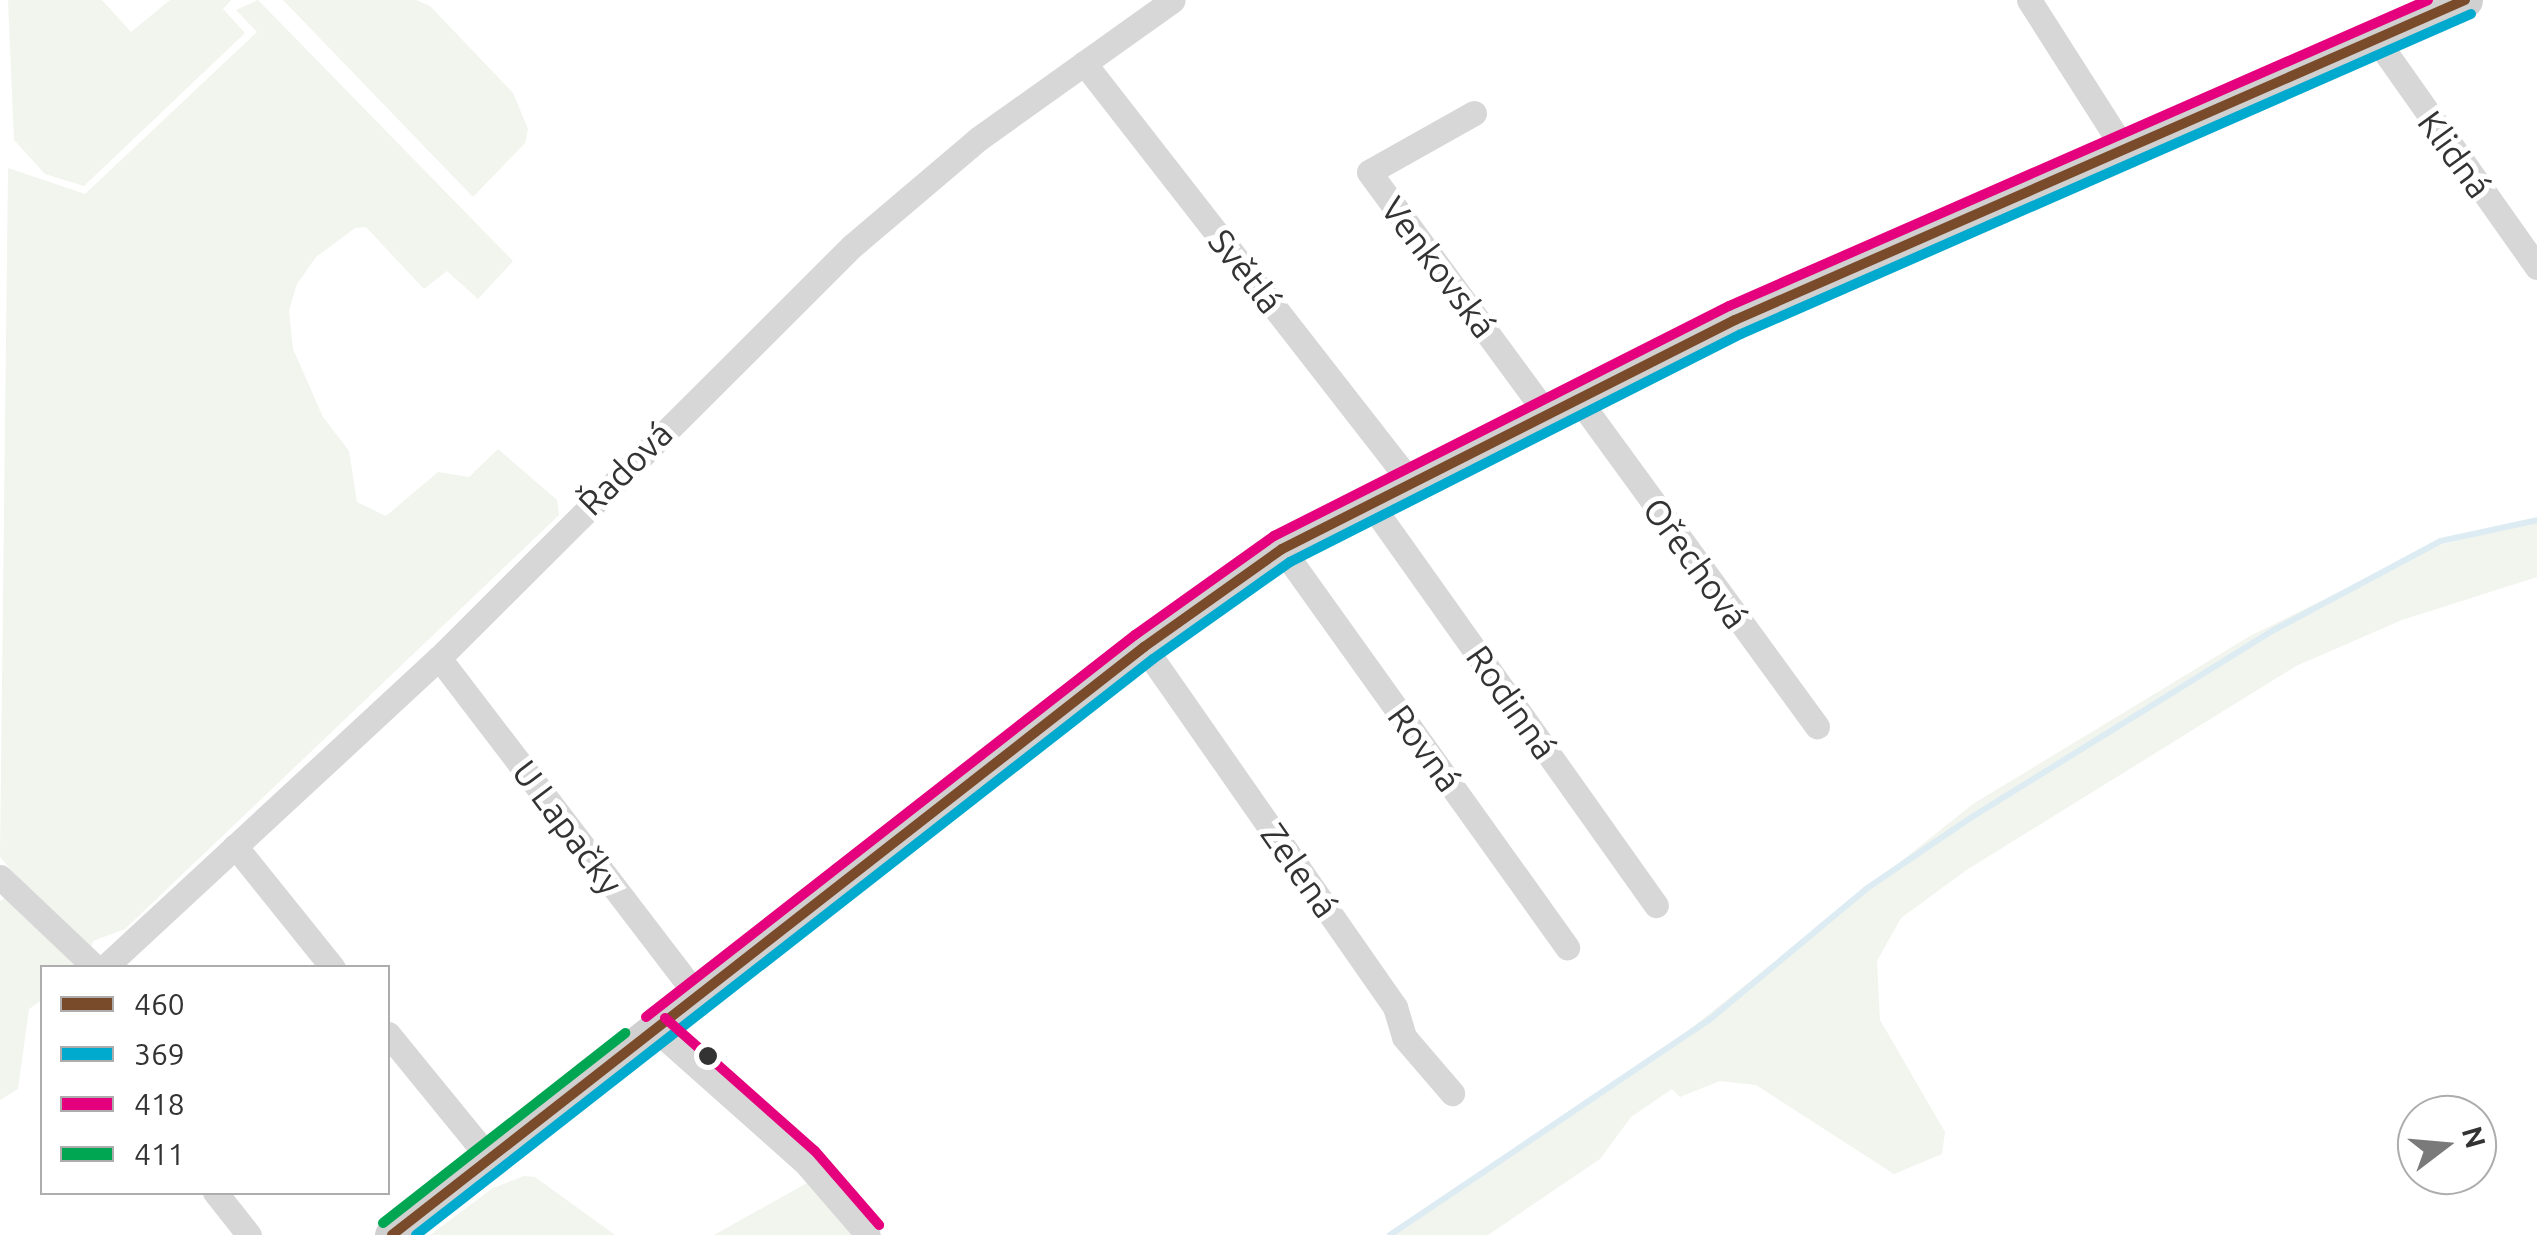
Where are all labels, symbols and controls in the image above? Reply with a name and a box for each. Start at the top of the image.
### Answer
street label: Klidná [2409,102,2501,206]
street label: Venkovská [1372,188,1506,346]
street label: Světlá [1200,221,1292,321]
street label: Řadová [569,412,681,524]
street label: Ořechová [1635,489,1757,637]
street label: Rodinná [1458,637,1566,767]
street label: Rovná [1379,696,1471,800]
street label: U Lapačky [504,752,632,902]
street label: Zelená [1253,815,1347,925]
legend [40,965,390,1195]
text: 460 [134,987,185,1021]
text: 369 [134,1037,185,1071]
unlabelled marker [698,1046,718,1066]
text: 418 [134,1087,185,1121]
north arrow [2397,1095,2497,1195]
text: N [2457,1123,2492,1151]
text: 411 [134,1137,185,1171]

